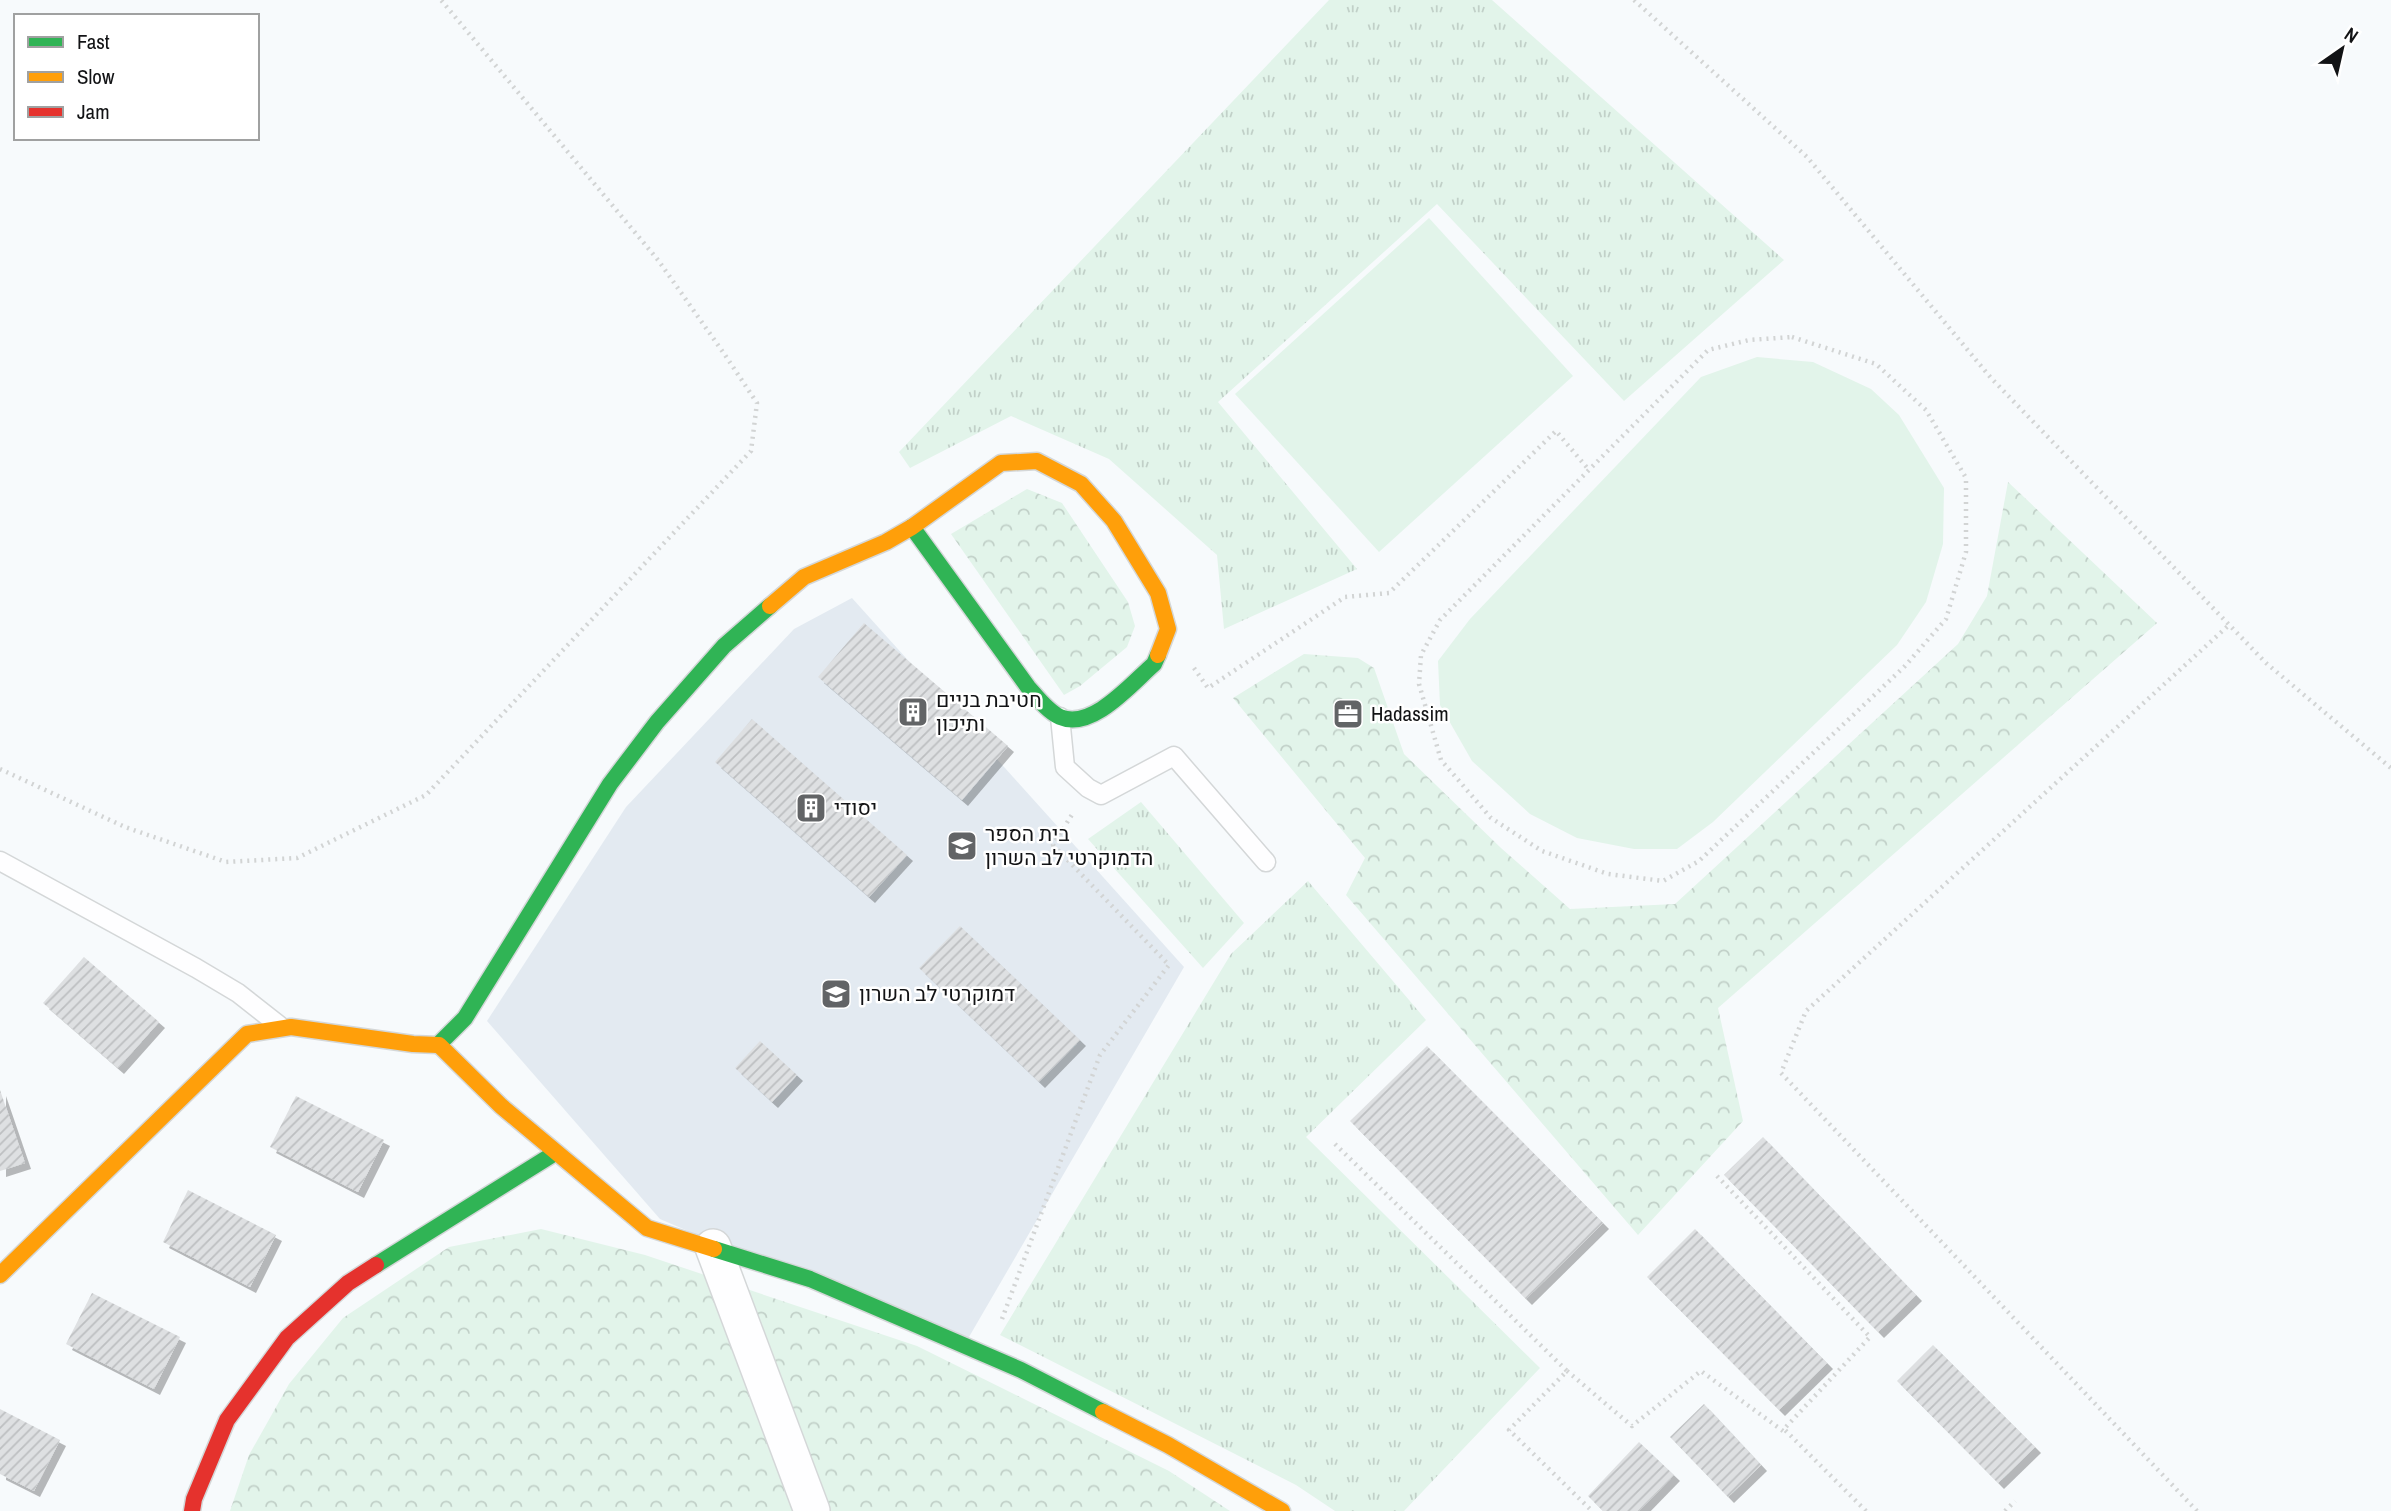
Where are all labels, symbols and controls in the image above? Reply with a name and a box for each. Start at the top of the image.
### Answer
legend [14,14,259,140]
north arrow [2307,14,2377,84]
text: N [2340,21,2363,49]
text: Fast [77,27,110,56]
text: Slow [77,62,115,91]
text: Jam [77,97,110,126]
place label: חטיבת בניים ותיכון [936,685,1042,738]
building icon: חטיבת בניים ותיכון [896,695,930,729]
office icon: Hadassim [1331,697,1365,731]
place label: Hadassim [1371,699,1449,728]
building icon: יסודי [794,791,828,825]
place label: יסודי [834,793,877,822]
place label: בית הספר הדמוקרטי לב השרון [985,819,1153,872]
school or university icon: בית הספר הדמוקרטי לב השרון [945,829,979,863]
school or university icon: דמוקרטי לב השרון [819,977,853,1011]
place label: דמוקרטי לב השרון [859,979,1015,1008]

